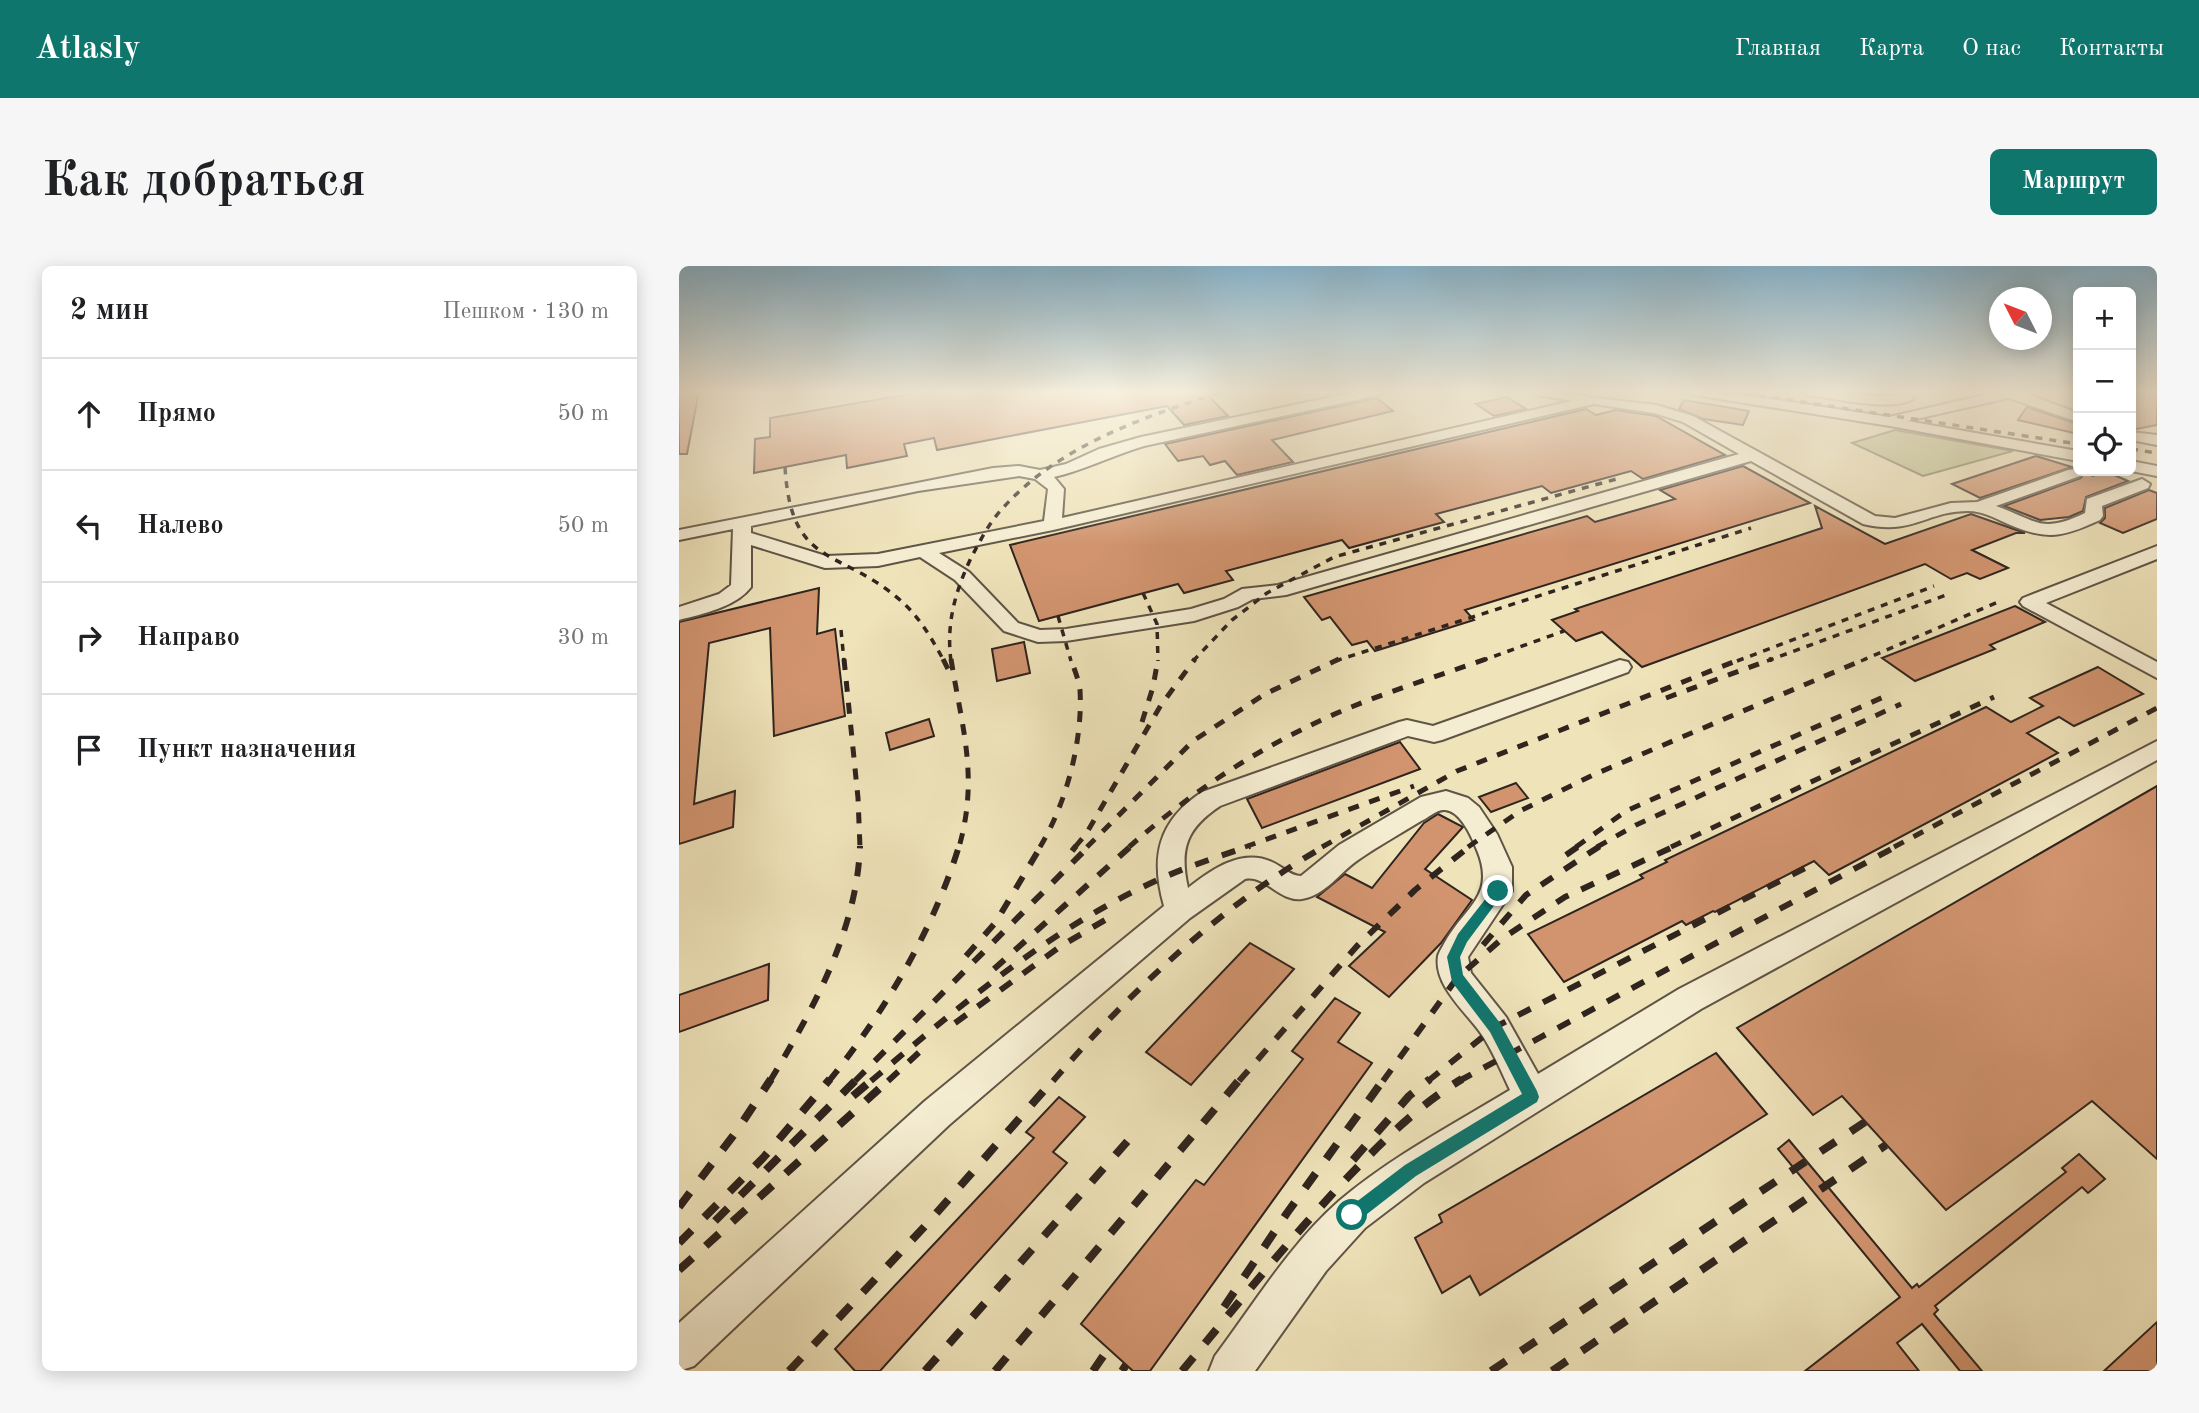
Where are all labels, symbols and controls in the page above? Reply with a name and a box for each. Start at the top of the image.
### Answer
text: Atlasly [35,33,140,66]
text: Главная [1735,37,1821,61]
text: Карта [1859,37,1924,61]
text: О нас [1962,37,2021,61]
text: Контакты [2059,37,2164,61]
button: Маршрут [1990,149,2157,215]
text: Как добраться [42,158,366,207]
north arrow [1989,287,2052,350]
map controls [2073,287,2136,476]
button: + [2073,287,2136,350]
text: 2 мин [70,296,149,326]
text: Пешком · 130 m [443,300,609,323]
button: − [2073,350,2136,413]
icon: ahead [70,395,108,433]
text: Прямо [137,401,216,427]
text: 50 m [558,402,609,425]
button: locate [2073,413,2136,476]
icon: left [70,507,108,545]
text: Налево [137,513,224,539]
text: 50 m [558,514,609,537]
icon: right [70,619,108,657]
text: Направо [137,625,240,651]
text: 30 m [558,626,609,649]
icon: arrive [70,731,108,769]
text: Пункт назначения [137,737,356,763]
route end [1482,875,1513,906]
route start [1336,1199,1367,1230]

